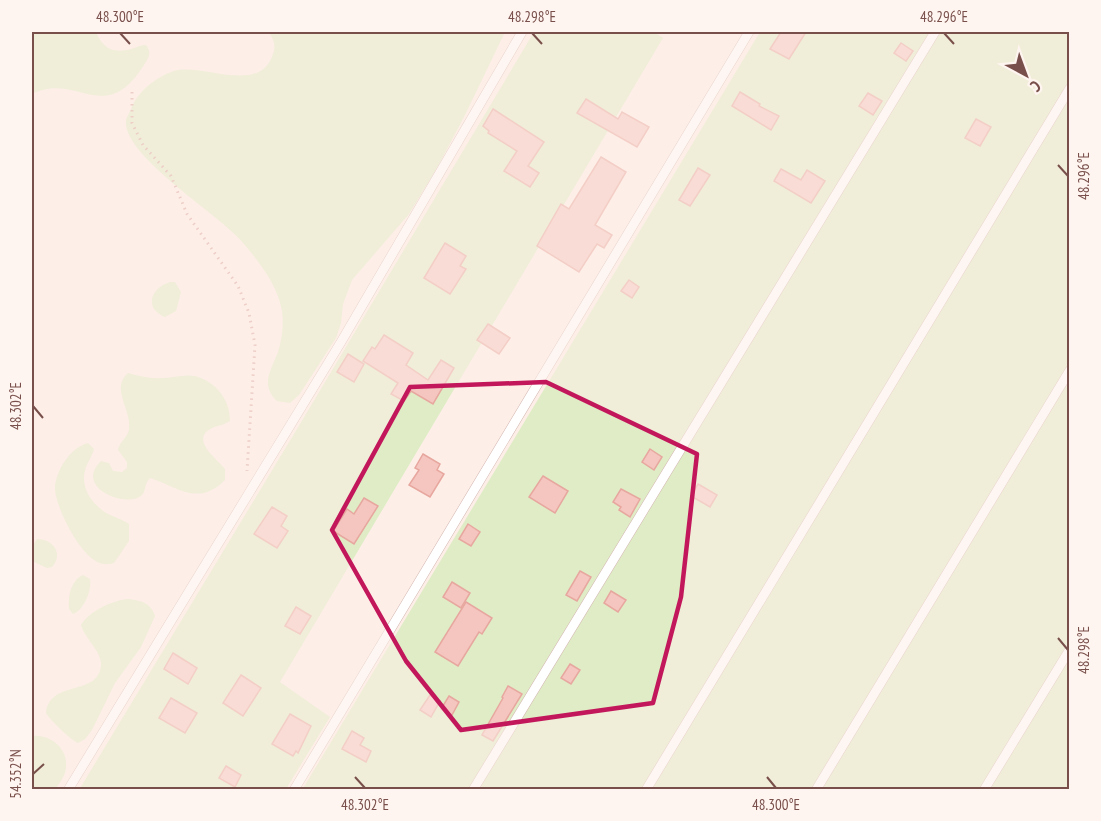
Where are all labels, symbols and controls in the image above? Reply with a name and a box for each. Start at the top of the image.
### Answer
text: 48.300°E [96,7,144,26]
text: 48.298°E [508,7,556,26]
text: 48.296°E [920,7,968,26]
north arrow [996,45,1056,105]
text: С [1026,76,1045,97]
text: 48.296°E [1074,152,1093,200]
text: 48.302°E [6,382,25,430]
text: 48.298°E [1074,626,1093,674]
text: 54.352°N [6,749,25,799]
text: 48.302°E [341,795,389,814]
text: 48.300°E [752,795,800,814]

